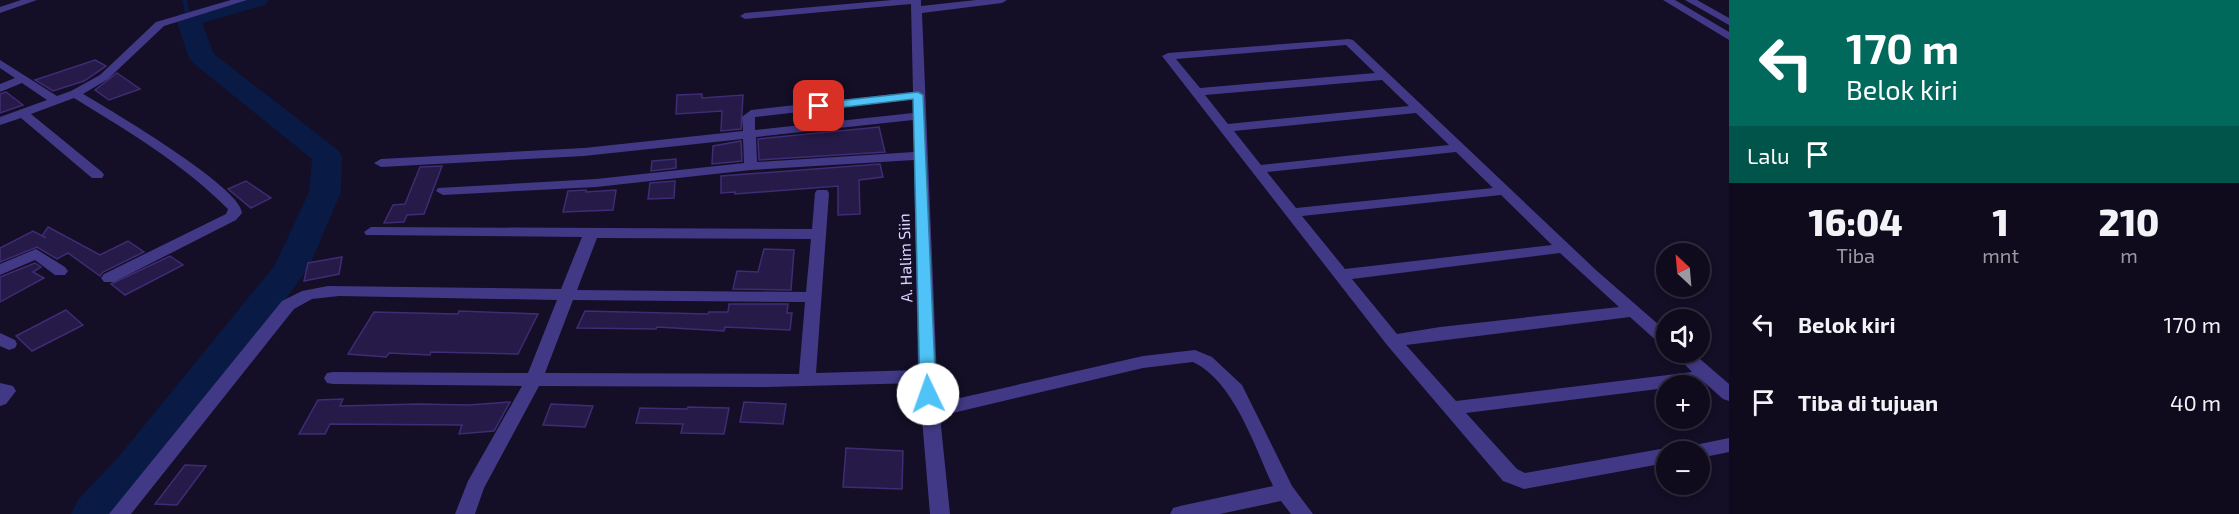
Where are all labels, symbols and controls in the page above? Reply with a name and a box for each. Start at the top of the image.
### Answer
text: 170 m [1846,22,1959,72]
icon: left [1747,24,1825,102]
text: Belok kiri [1846,73,1958,105]
pin [793,80,844,131]
icon: arrive [802,89,835,122]
icon: arrive [1801,138,1834,171]
text: Lalu [1747,142,1789,168]
text: 16:04 [1809,200,1903,243]
text: 1 [1993,200,2009,243]
text: 210 [2099,200,2159,243]
street label: A. Halim Siin [893,213,916,303]
north arrow [1656,243,1710,297]
map controls [1656,243,1710,495]
text: Tiba [1836,243,1875,267]
text: mnt [1982,243,2019,267]
text: m [2120,243,2138,267]
icon: left [1747,308,1780,341]
button: sound [1656,309,1710,363]
text: Belok kiri [1798,311,1895,337]
text: 170 m [2164,311,2221,337]
position arrow [896,362,960,426]
button: + [1656,375,1710,429]
icon: arrive [1747,386,1780,419]
text: Tiba di tujuan [1798,389,1938,415]
text: 40 m [2170,389,2221,415]
button: − [1656,441,1710,495]

